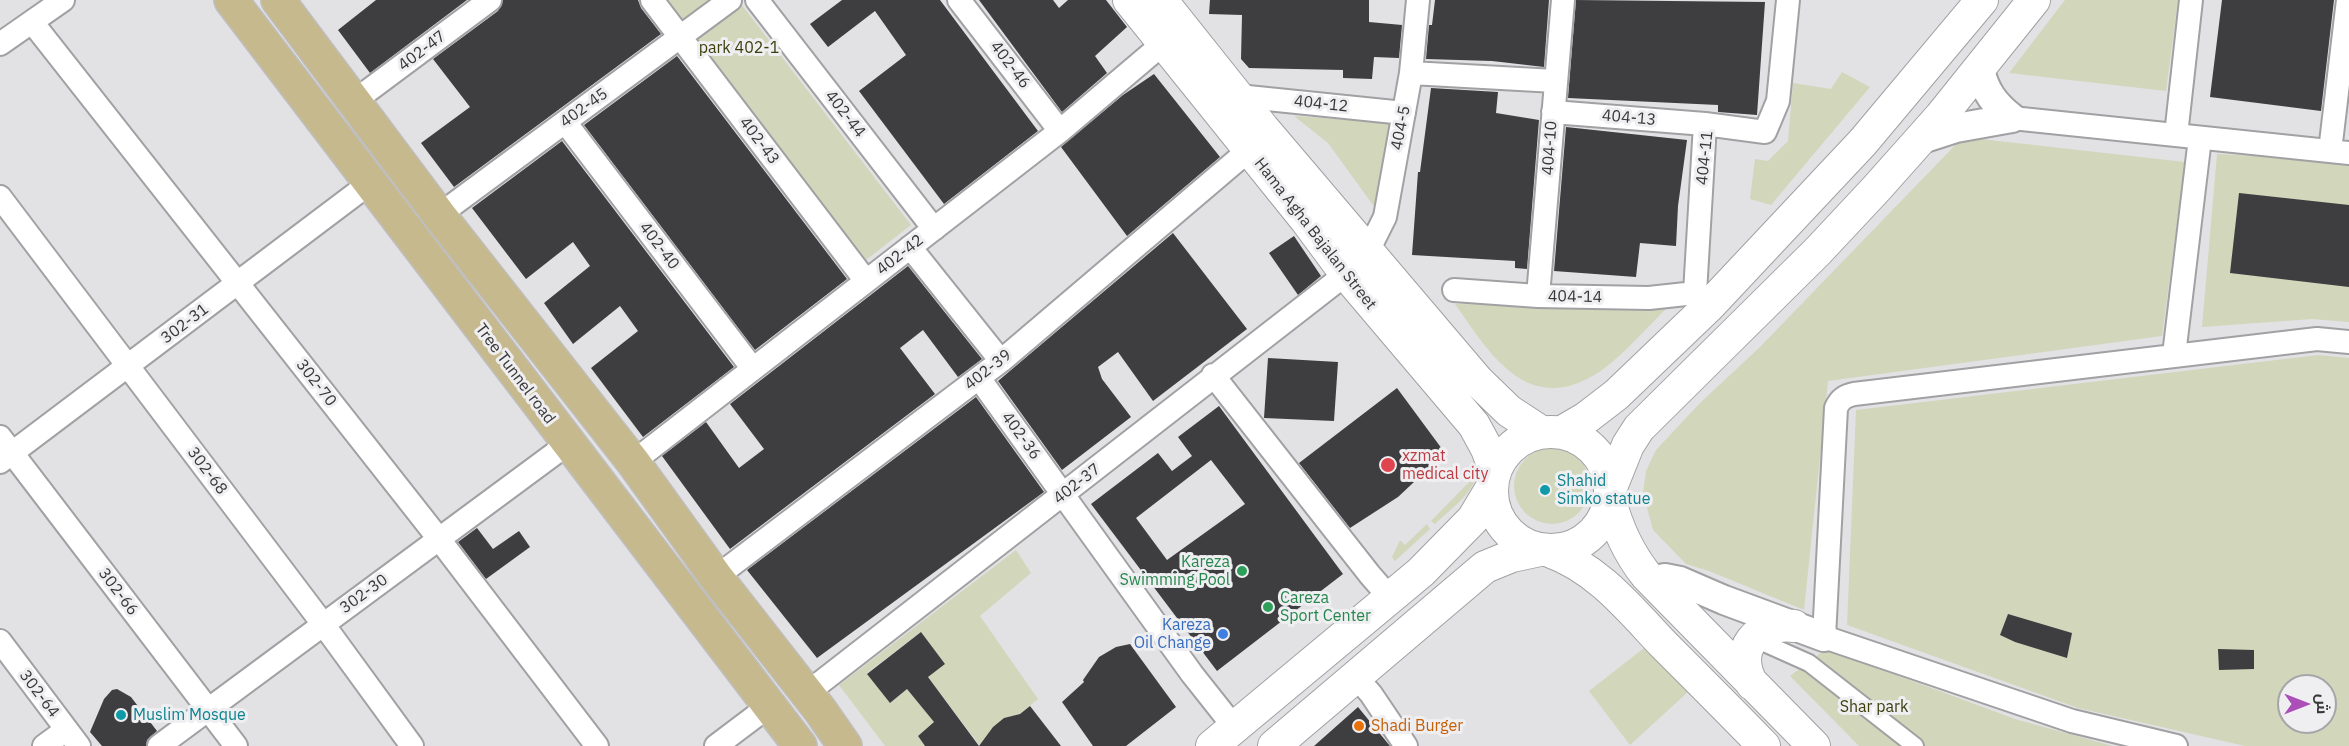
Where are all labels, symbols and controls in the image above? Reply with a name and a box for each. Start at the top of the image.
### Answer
street label: 402-47 [395,27,449,75]
park label: park 402-1 [699,38,779,58]
street label: 402-46 [986,38,1034,92]
street label: 402-45 [556,84,612,132]
street label: 402-44 [821,87,869,141]
street label: 404-12 [1293,92,1349,116]
street label: 404-5 [1387,104,1415,152]
street label: 404-13 [1601,106,1657,130]
street label: 402-43 [735,114,783,168]
street label: 404-10 [1539,120,1561,176]
street label: 404-11 [1693,130,1717,186]
street label: Hama Agha Bajalan Street [1250,154,1380,314]
street label: 402-40 [635,219,683,273]
street label: 402-42 [873,231,927,279]
street label: 404-14 [1548,287,1602,307]
street label: 302-31 [158,300,212,348]
street label: Tree Tunnel road [471,320,559,428]
street label: 402-39 [961,346,1015,394]
street label: 302-70 [292,356,340,410]
street label: 402-36 [997,408,1045,464]
street label: 302-68 [183,444,231,498]
place label: xzmat medical city [1402,446,1488,484]
marker: xzmat medical city [1379,456,1397,474]
street label: 402-37 [1050,460,1104,508]
place label: Shahid Simko statue [1557,471,1650,509]
marker: Shahid Simko statue [1538,483,1552,497]
place label: Kareza Swimming Pool [1120,552,1230,590]
marker: Kareza Swimming Pool [1235,564,1249,578]
street label: 302-66 [94,565,142,619]
street label: 302-30 [336,570,392,618]
place label: Careza Sport Center [1280,588,1371,626]
marker: Careza Sport Center [1261,600,1275,614]
place label: Kareza Oil Change [1134,615,1211,653]
marker: Kareza Oil Change [1216,627,1230,641]
street label: 302-64 [15,667,63,721]
north arrow [2277,674,2337,734]
text: ش [2313,694,2333,714]
park label: Shar park [1840,697,1908,717]
place label: Muslim Mosque [133,705,246,725]
marker: Muslim Mosque [114,708,128,722]
place label: Shadi Burger [1371,716,1463,736]
marker: Shadi Burger [1352,719,1366,733]

